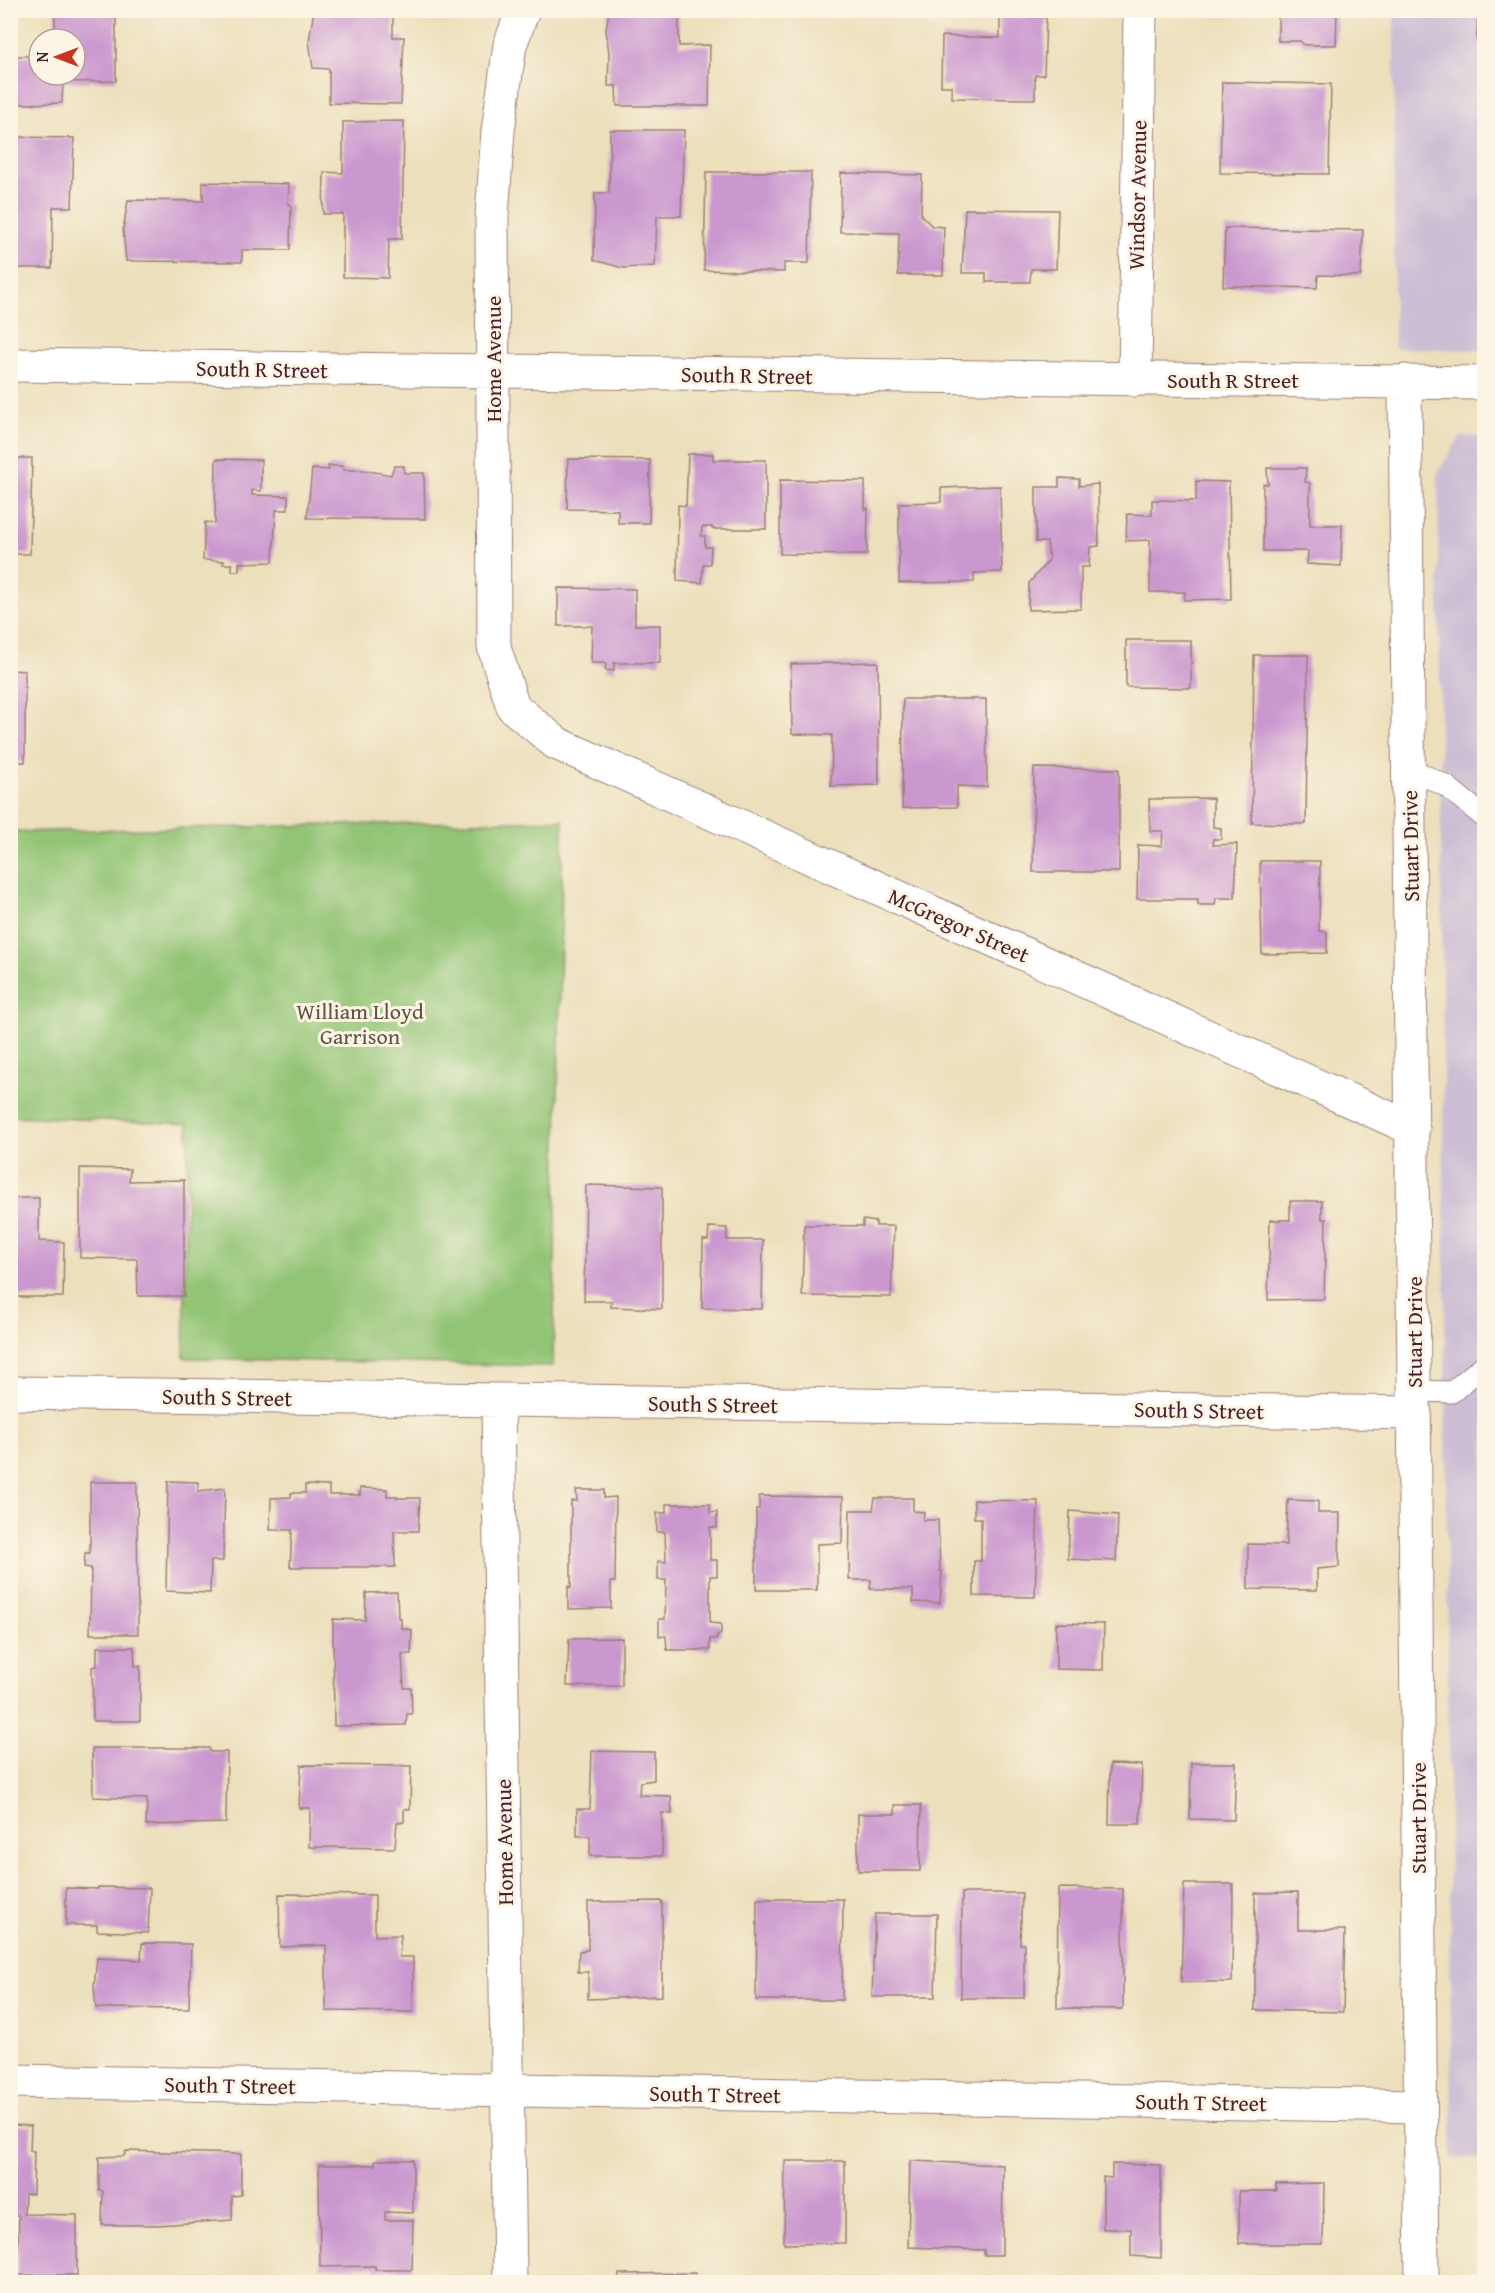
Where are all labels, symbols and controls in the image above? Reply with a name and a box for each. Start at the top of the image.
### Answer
north arrow [27,27,87,87]
text: N [30,51,54,62]
street label: Windsor Avenue [1120,120,1154,270]
street label: Home Avenue [477,296,509,422]
street label: South R Street [196,352,329,386]
street label: South R Street [681,358,814,392]
street label: South R Street [1167,364,1299,396]
street label: Stuart Drive [1393,790,1427,902]
street label: McGregor Street [883,880,1035,971]
park label: William Lloyd Garrison [296,995,424,1052]
street label: Stuart Drive [1398,1276,1430,1388]
street label: South S Street [162,1380,293,1414]
street label: South S Street [648,1387,779,1421]
street label: South S Street [1134,1393,1265,1427]
street label: Stuart Drive [1402,1762,1434,1874]
street label: Home Avenue [487,1778,521,1906]
street label: South T Street [164,2068,296,2102]
street label: South T Street [649,2077,781,2111]
street label: South T Street [1135,2085,1267,2119]

